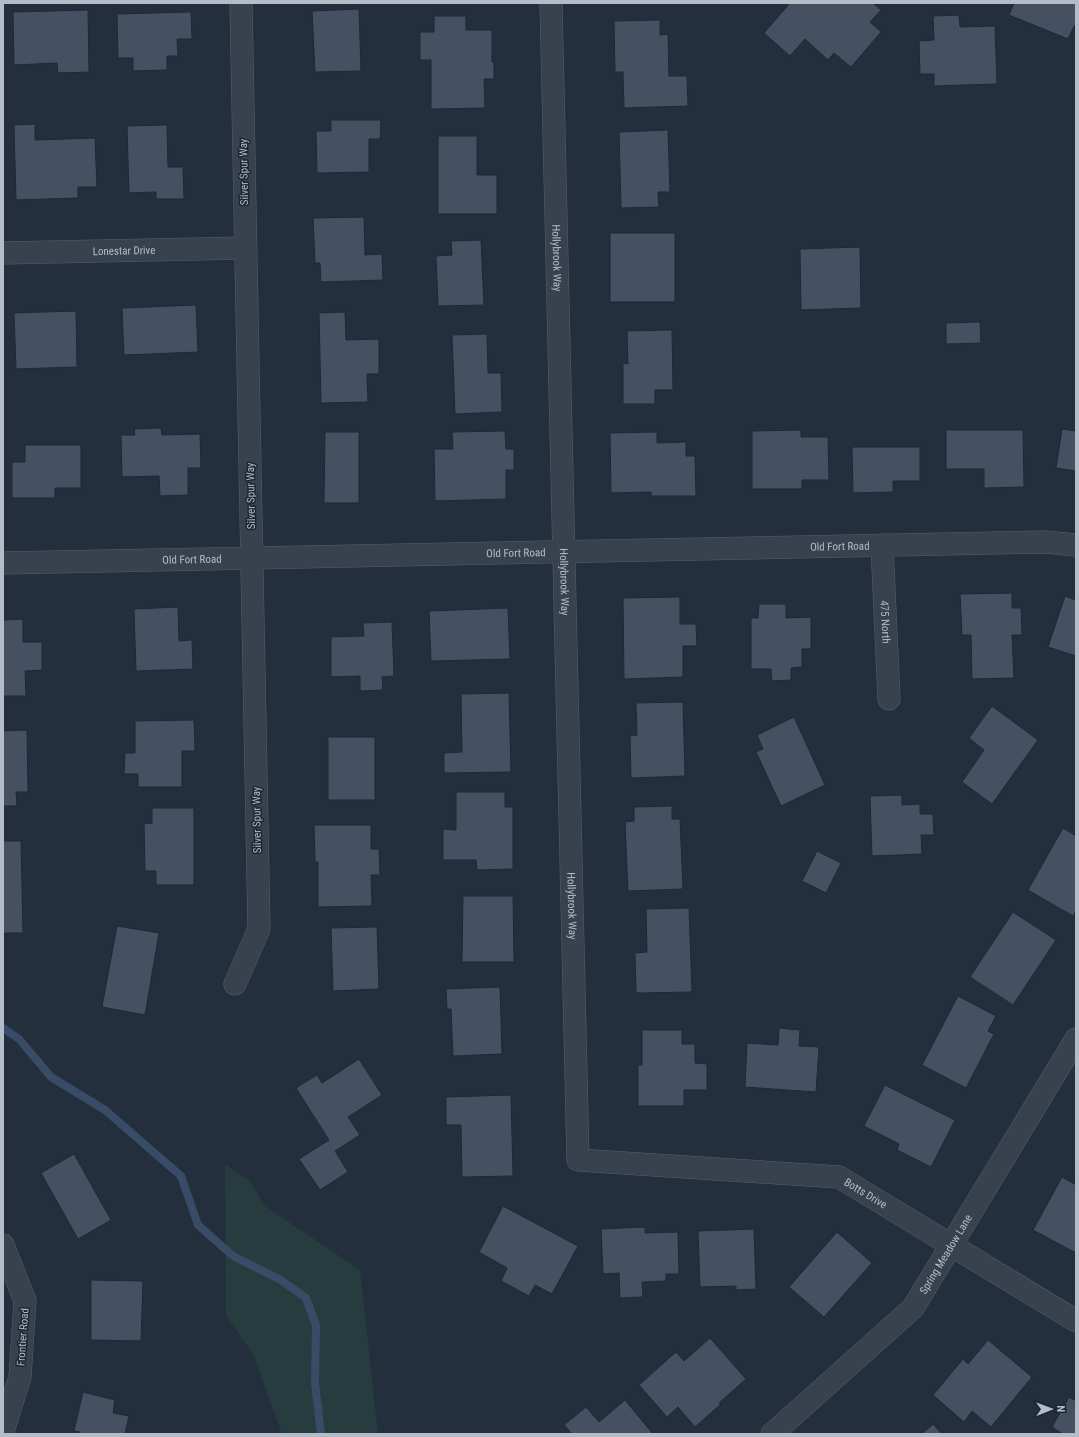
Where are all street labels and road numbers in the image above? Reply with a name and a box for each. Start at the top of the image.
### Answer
street label: Silver Spur Way [237,138,251,205]
street label: Hollybrook Way [550,224,564,292]
street label: Lonestar Drive [93,243,155,258]
street label: Silver Spur Way [244,462,258,529]
street label: Old Fort Road [810,539,870,553]
street label: Old Fort Road [486,546,546,560]
street label: Hollybrook Way [557,548,572,616]
street label: Old Fort Road [162,552,222,566]
street label: 475 North [878,600,893,644]
street label: Silver Spur Way [250,786,264,853]
street label: Hollybrook Way [565,872,579,940]
street label: Botts Drive [842,1175,889,1211]
street label: Spring Meadow Lane [917,1212,975,1296]
street label: Frontier Road [14,1308,32,1366]

